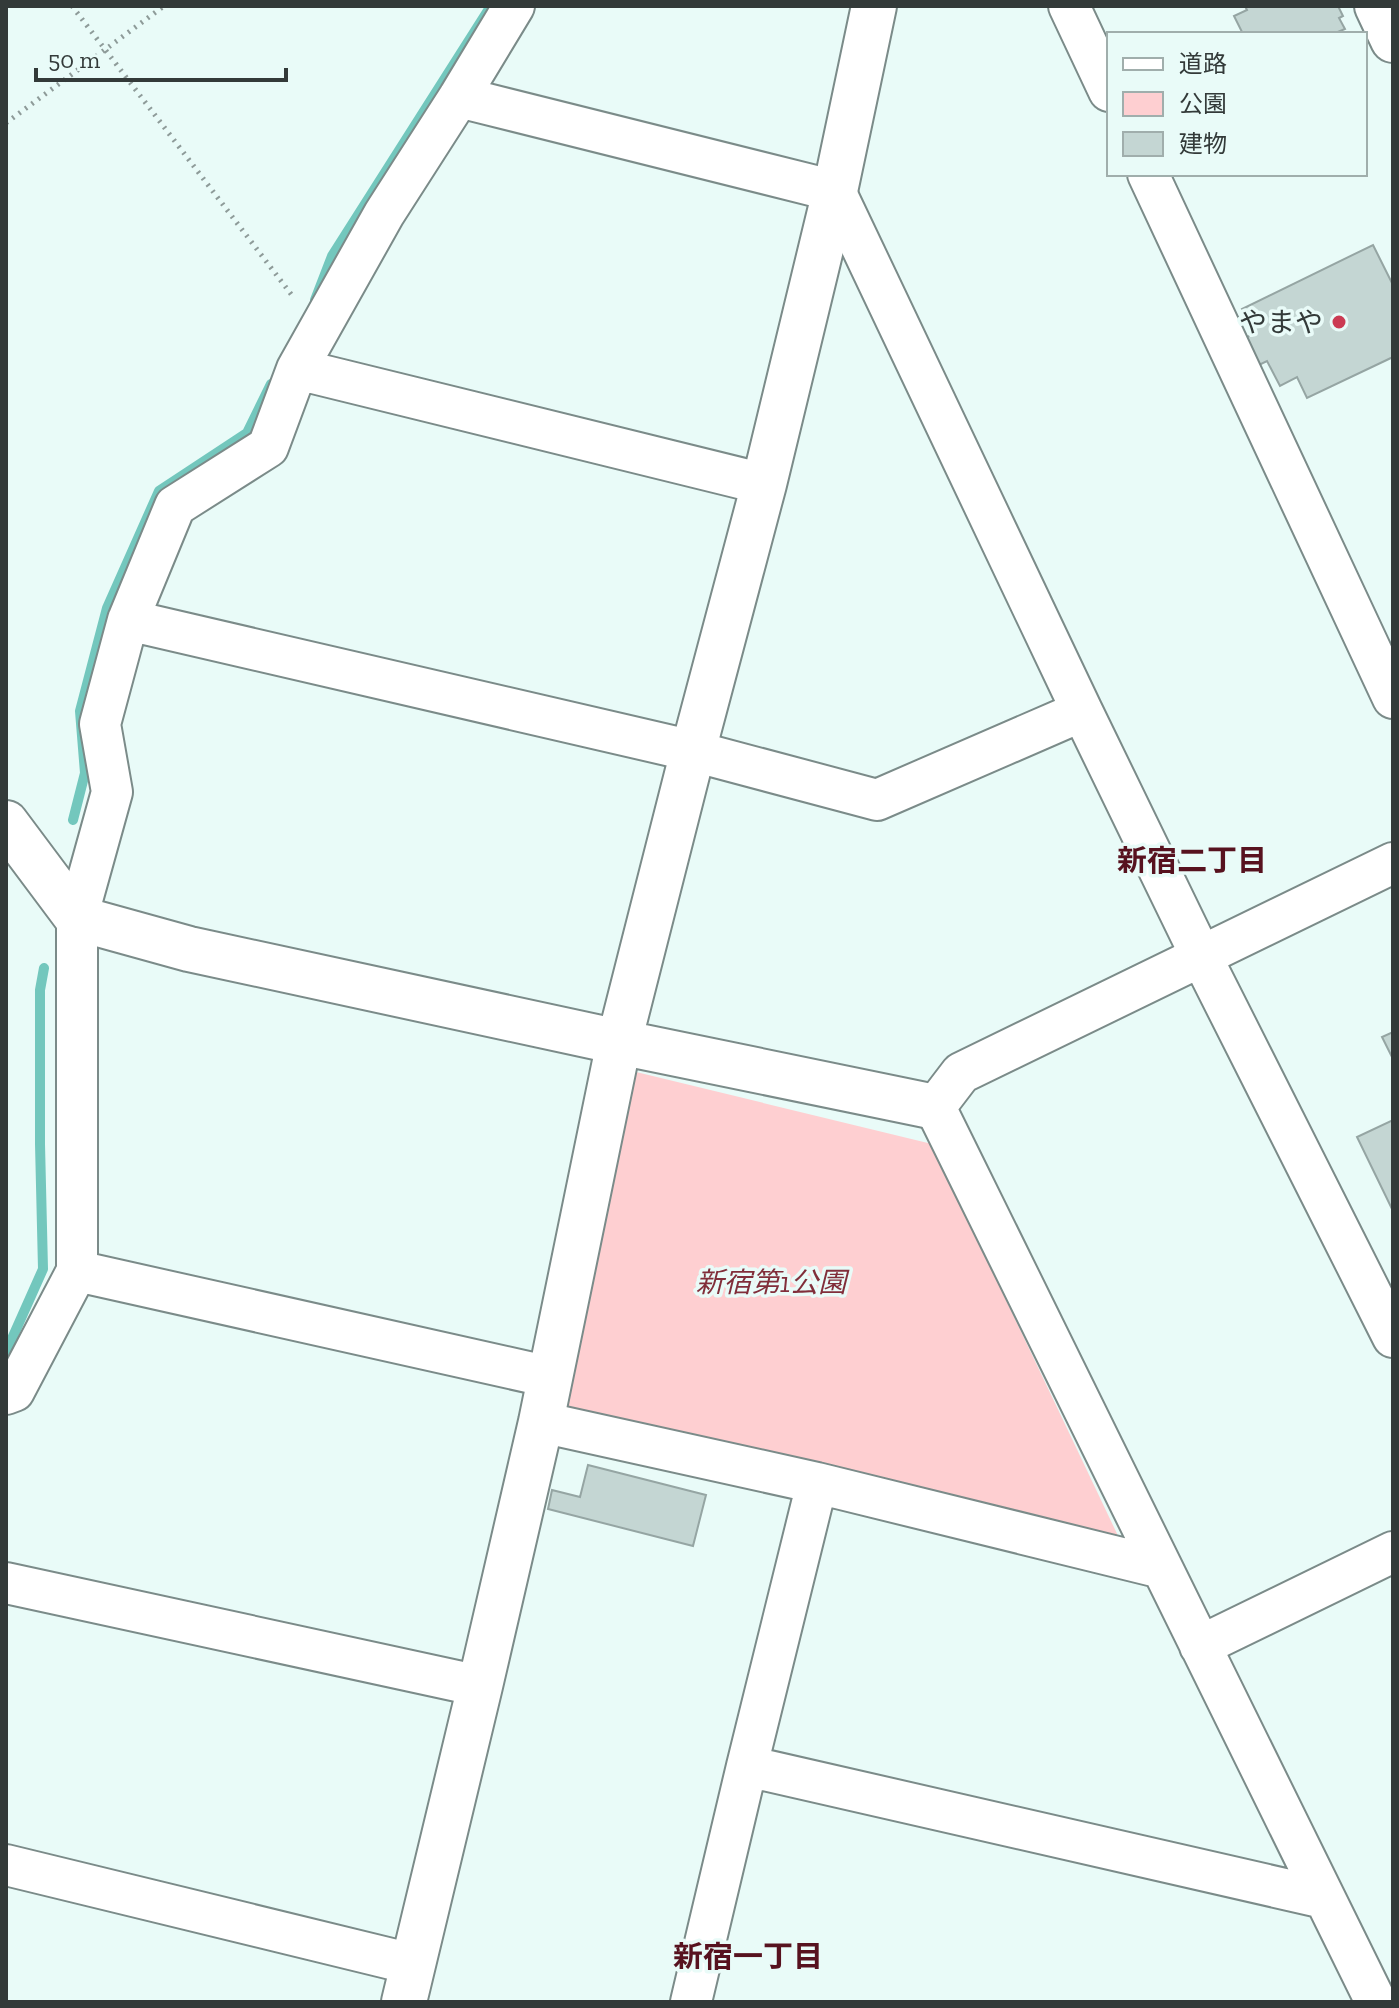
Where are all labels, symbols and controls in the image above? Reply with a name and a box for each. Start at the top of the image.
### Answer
scale bar [36,32,286,82]
legend [1107,32,1367,176]
text: 50 m [48,45,101,74]
text: 道路 [1179,49,1227,78]
text: 公園 [1179,89,1227,118]
text: 建物 [1179,129,1227,158]
place label: やまや [1239,306,1323,339]
marker: やまや [1330,313,1348,331]
district label: 新宿二丁目 [1117,843,1267,879]
park label: 新宿第1公園 [696,1266,850,1299]
district label: 新宿一丁目 [673,1939,823,1975]

